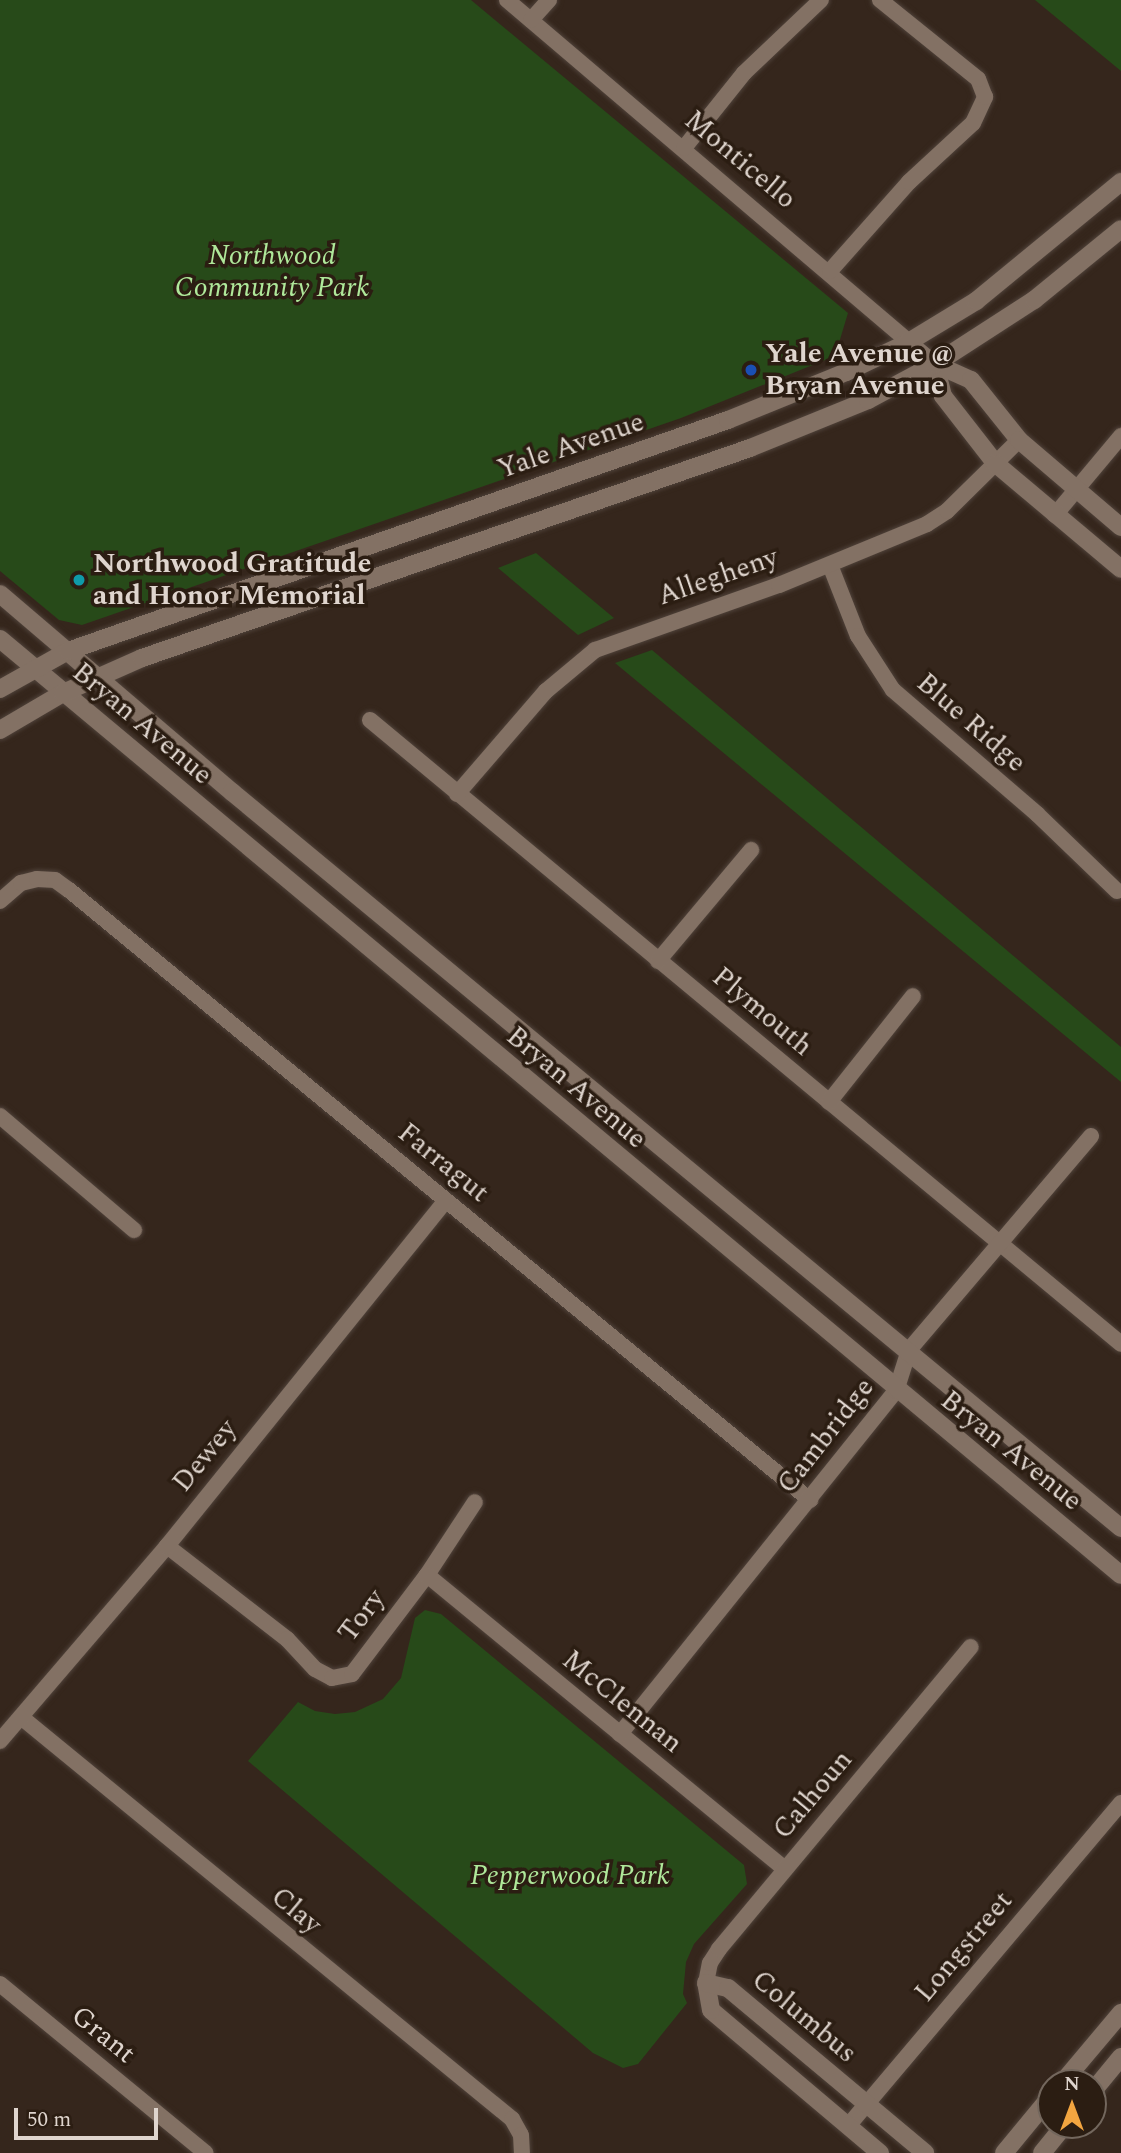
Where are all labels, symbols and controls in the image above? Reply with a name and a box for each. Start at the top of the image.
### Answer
street label: Monticello [677,104,803,216]
park label: Northwood Community Park [175,239,369,305]
place label: Yale Avenue @ Bryan Avenue [765,337,954,403]
marker: Yale Avenue @ Bryan Avenue [743,362,759,378]
street label: Yale Avenue [493,405,649,487]
street label: Allegheny [653,541,783,613]
place label: Northwood Gratitude and Honor Memorial [93,547,371,613]
marker: Northwood Gratitude and Honor Memorial [71,572,87,588]
street label: Bryan Avenue [65,656,219,792]
street label: Blue Ridge [909,666,1033,780]
street label: Plymouth [705,960,819,1064]
street label: Bryan Avenue [499,1020,653,1156]
street label: Farragut [391,1116,495,1210]
street label: Cambridge [770,1371,882,1501]
street label: Bryan Avenue [933,1384,1089,1518]
street label: Dewey [166,1413,244,1499]
street label: Tory [331,1583,393,1649]
street label: McClennan [555,1643,689,1761]
street label: Calhoun [766,1744,860,1846]
park label: Pepperwood Park [470,1859,670,1893]
street label: Clay [264,1880,328,1942]
street label: Longstreet [908,1885,1020,2009]
street label: Columbus [745,1963,863,2071]
street label: Grant [64,1999,142,2071]
north arrow [1037,2069,1107,2139]
text: N [1064,2070,1080,2099]
scale bar [18,2094,161,2138]
text: 50 m [27,2104,71,2136]

